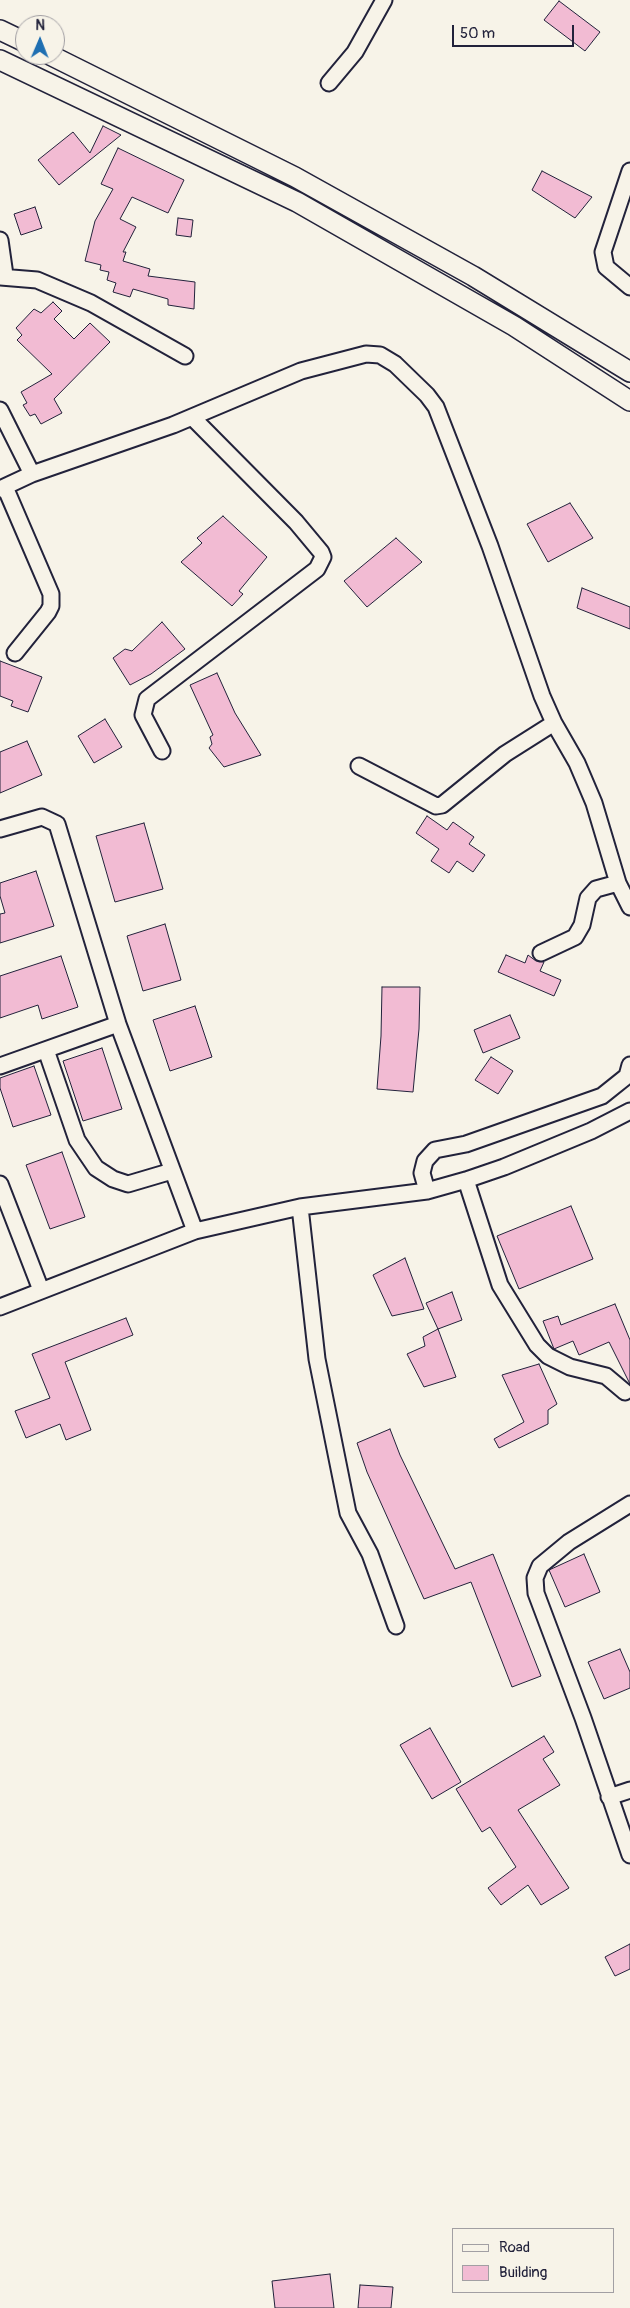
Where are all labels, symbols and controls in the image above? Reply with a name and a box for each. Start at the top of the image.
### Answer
north arrow [15,15,65,65]
scale bar [455,15,578,47]
text: N [35,17,45,34]
text: 50 m [460,24,495,43]
legend [452,2228,615,2293]
text: Road [499,2238,530,2257]
text: Building [499,2263,547,2282]

